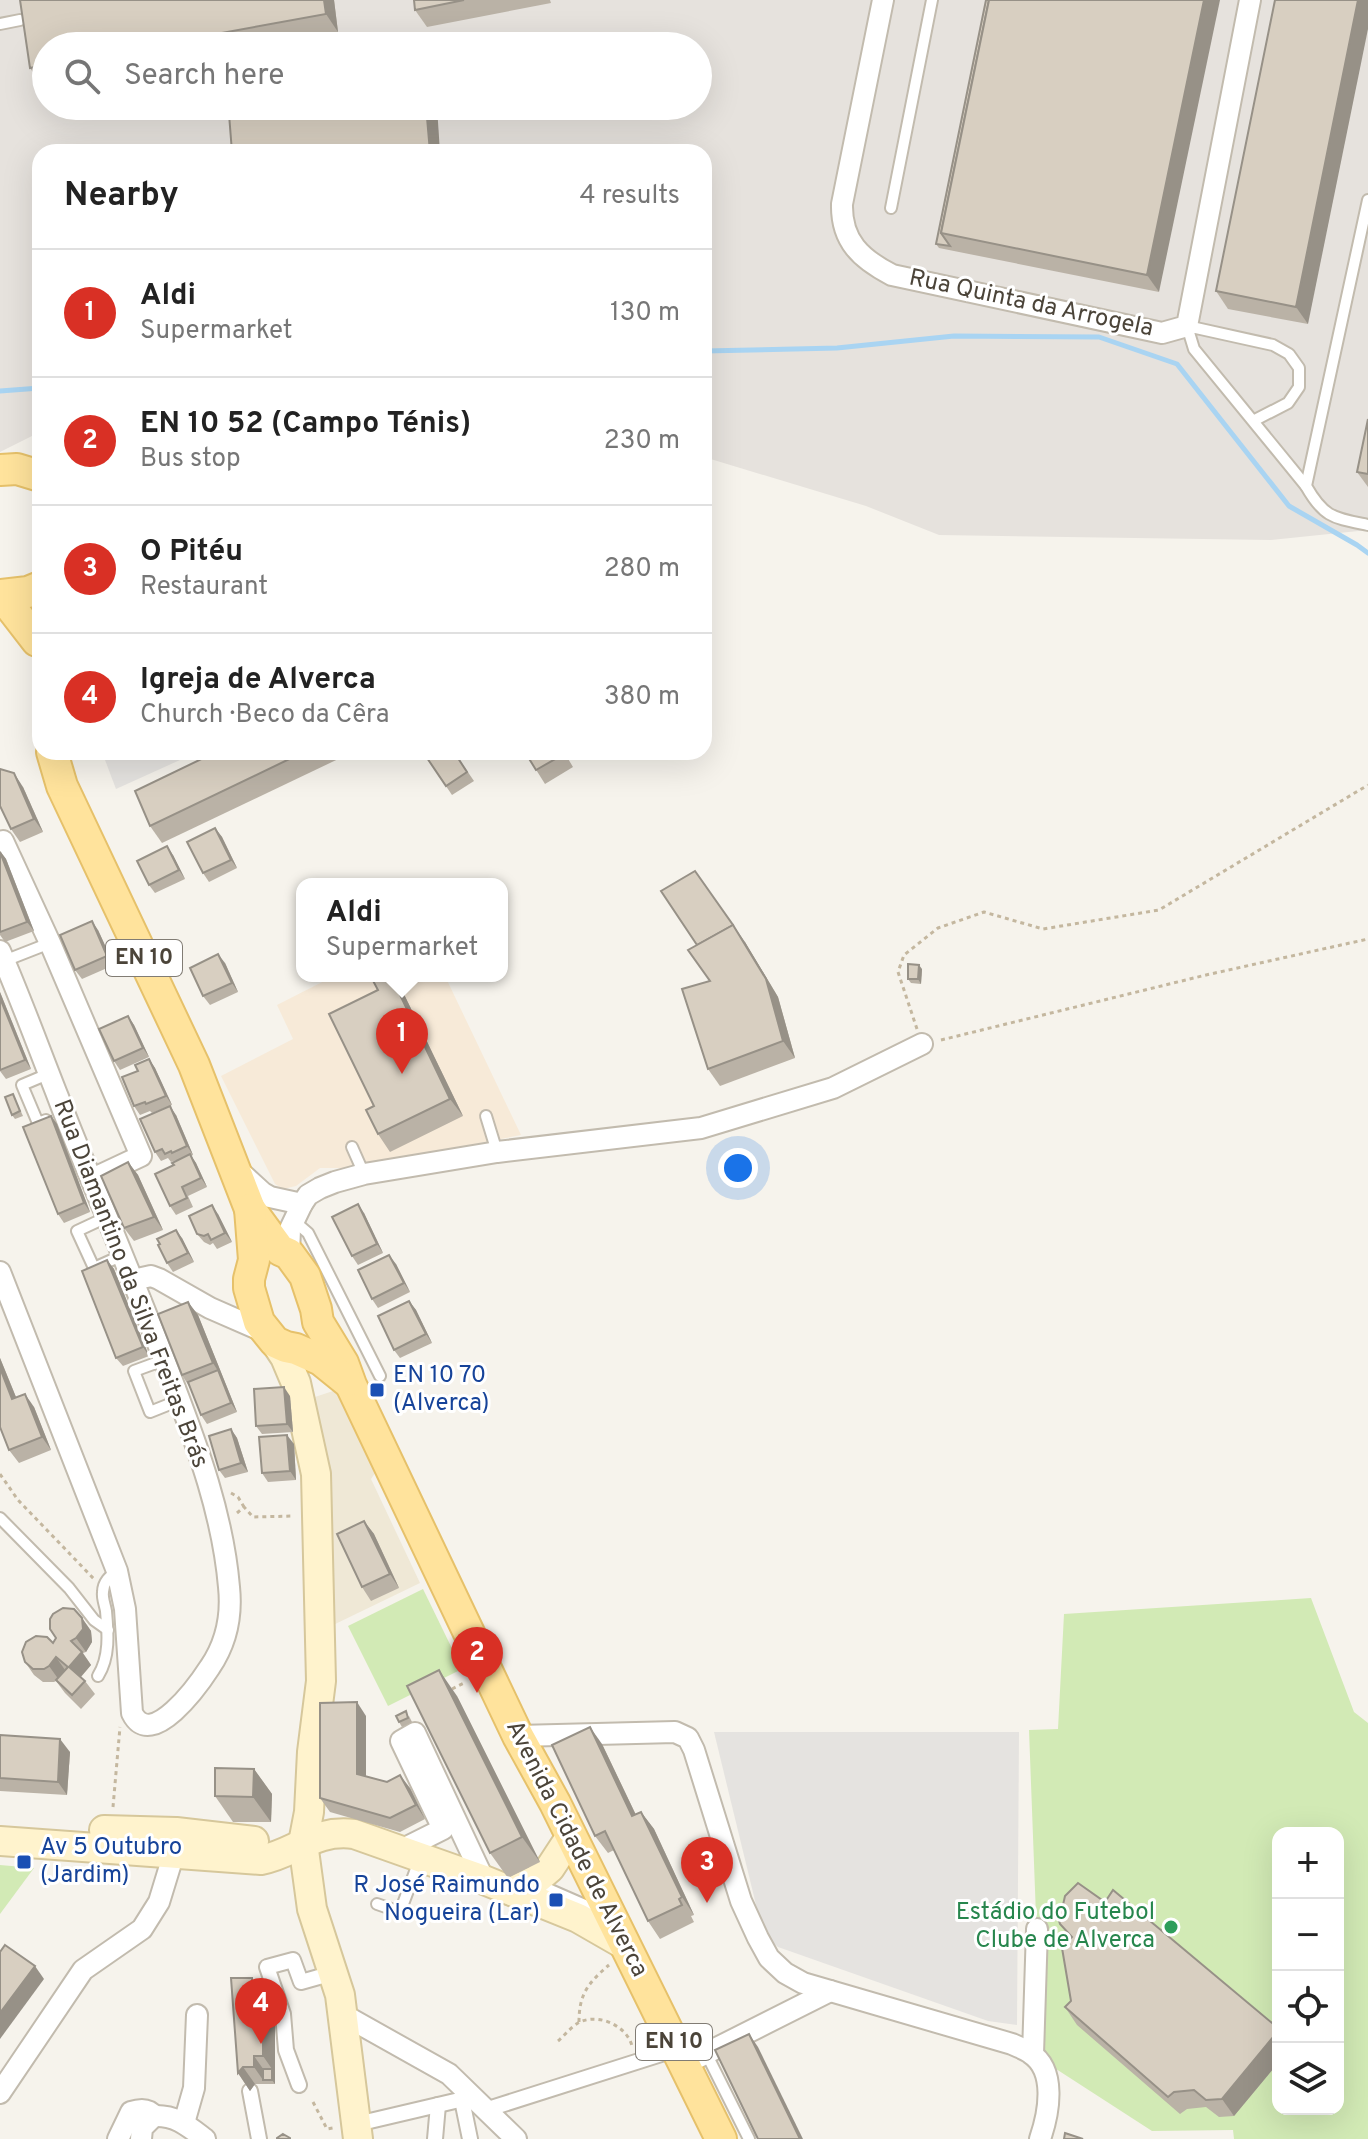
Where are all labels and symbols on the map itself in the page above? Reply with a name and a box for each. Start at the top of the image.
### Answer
street label: Rua Quinta da Arrogela [906,263,1156,345]
road number: EN 10 [106,940,182,976]
pin: 1 [376,1008,428,1074]
street label: Rua Diamantino da Silva Freitas Brás [46,1095,214,1473]
your location [718,1148,758,1188]
place label: EN 10 70 (Alverca) [393,1361,489,1419]
marker: EN 10 70 (Alverca) [368,1381,386,1399]
pin: 2 [451,1627,503,1693]
street label: Avenida Cidade de Alverca [498,1716,654,1982]
place label: Av 5 Outubro (Jardim) [40,1833,182,1891]
pin: 3 [681,1837,733,1903]
marker: Av 5 Outubro (Jardim) [15,1853,33,1871]
place label: R José Raimundo Nogueira (Lar) [353,1871,540,1929]
marker: R José Raimundo Nogueira (Lar) [547,1891,565,1909]
place label: Estádio do Futebol Clube de Alverca [956,1898,1155,1956]
marker: Estádio do Futebol Clube de Alverca [1162,1918,1180,1936]
pin: 4 [235,1978,287,2044]
road number: EN 10 [636,2024,712,2060]

